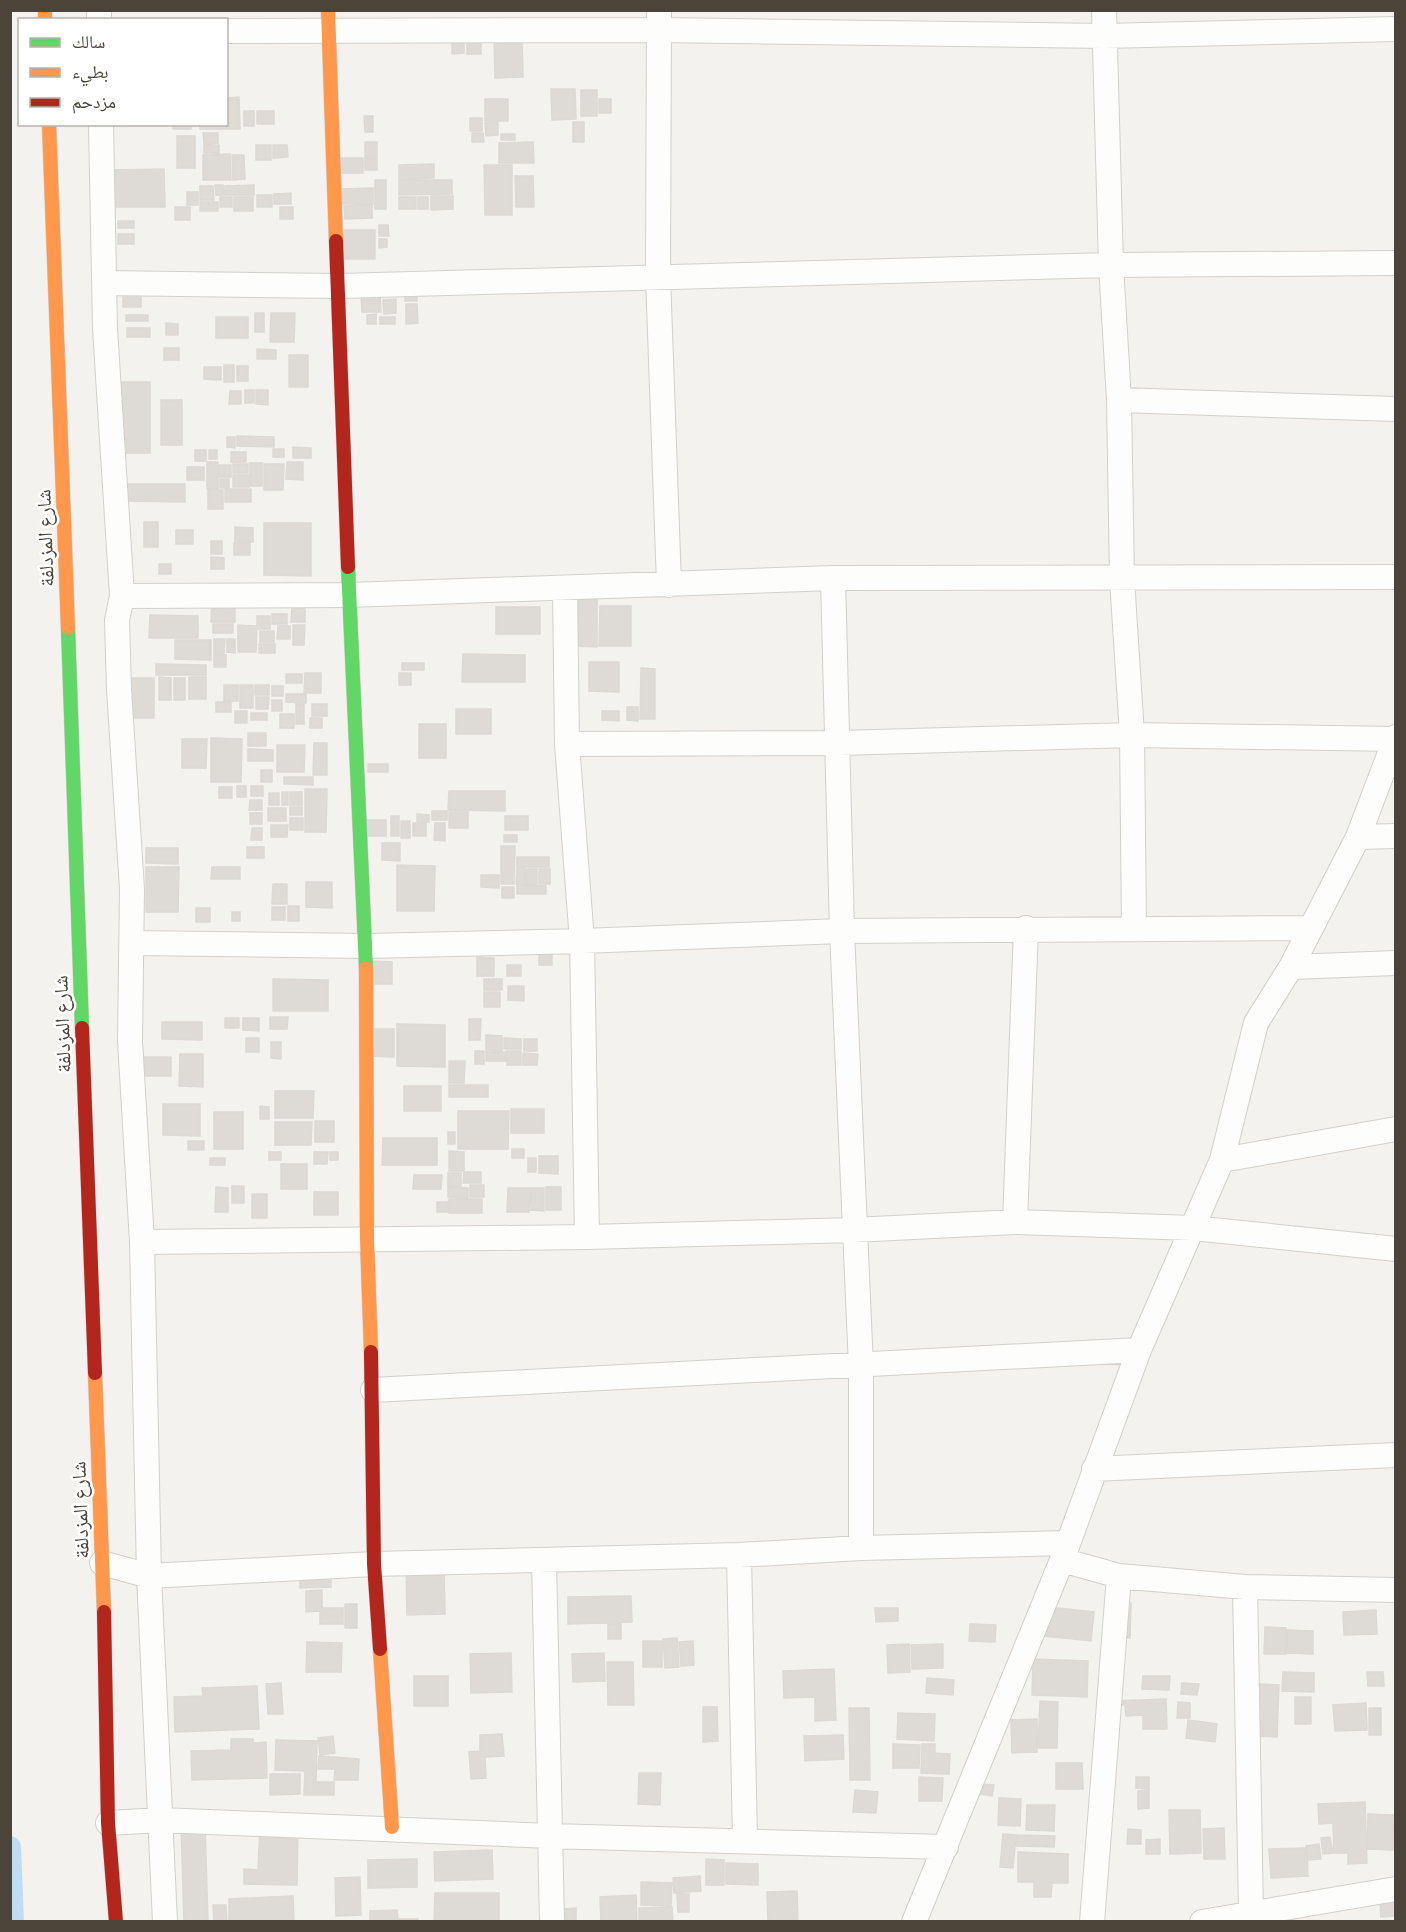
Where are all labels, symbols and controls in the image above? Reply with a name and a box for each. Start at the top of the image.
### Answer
legend [18,18,228,126]
text: سالك [72,31,105,52]
text: بطيء [72,61,109,87]
text: مزدحم [72,91,116,114]
street label: شارع المزدلفة [31,489,60,587]
street label: شارع المزدلفة [48,975,77,1073]
street label: شارع المزدلفة [66,1461,95,1559]

